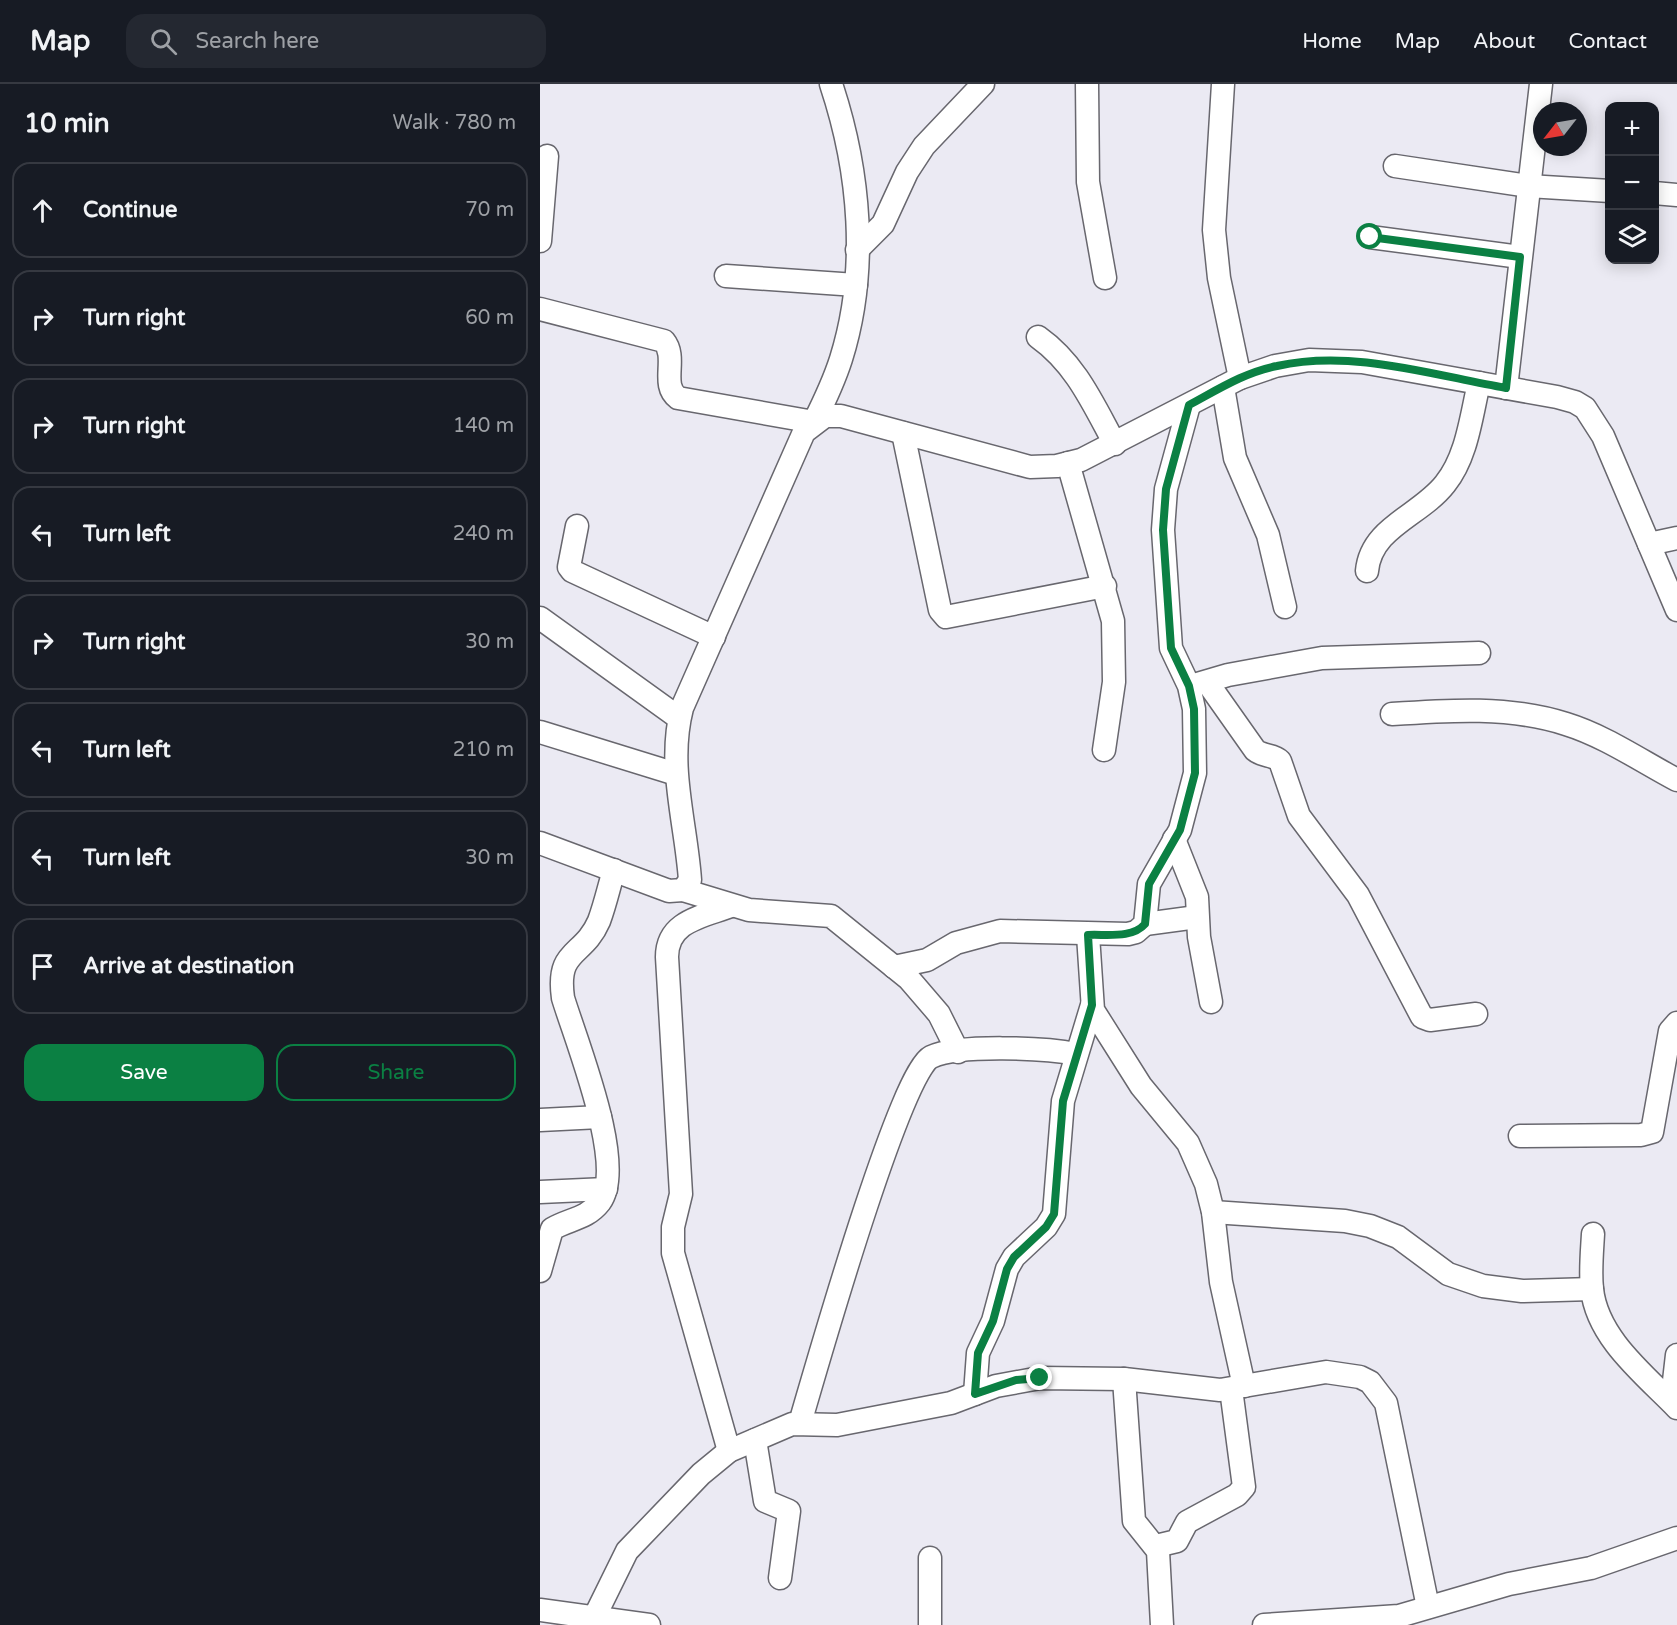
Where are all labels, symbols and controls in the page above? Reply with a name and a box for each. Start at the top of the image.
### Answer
search box [126,14,546,68]
text: Map [30,24,90,58]
icon: search [147,25,180,58]
text: Search here [195,28,319,54]
text: Home [1302,29,1362,54]
text: Map [1395,29,1440,54]
text: About [1473,29,1535,54]
text: Contact [1568,29,1647,54]
north arrow [1533,102,1587,156]
map controls [1605,102,1659,264]
button: + [1605,102,1659,156]
text: 10 min [24,108,110,139]
text: Walk · 780 m [393,111,516,135]
button: − [1605,156,1659,210]
icon: ahead [26,194,59,227]
text: Continue [83,197,178,223]
text: 70 m [465,198,514,222]
button: layers [1605,210,1659,264]
route start [1356,223,1382,249]
icon: right [26,302,59,335]
text: Turn right [83,305,185,331]
text: 60 m [465,306,514,330]
icon: right [26,410,59,443]
text: Turn right [83,413,185,439]
text: 140 m [453,414,514,438]
icon: left [26,518,59,551]
text: Turn left [83,521,171,547]
text: 240 m [453,522,514,546]
icon: right [26,626,59,659]
text: Turn right [83,629,185,655]
text: 30 m [465,630,514,654]
icon: left [26,734,59,767]
text: Turn left [83,737,171,763]
text: 210 m [453,738,514,762]
icon: left [26,842,59,875]
text: Turn left [83,845,171,871]
text: 30 m [465,846,514,870]
icon: arrive [26,950,59,983]
text: Arrive at destination [83,953,294,979]
button: Save [24,1044,264,1101]
button: Share [276,1044,516,1101]
route end [1026,1364,1052,1390]

